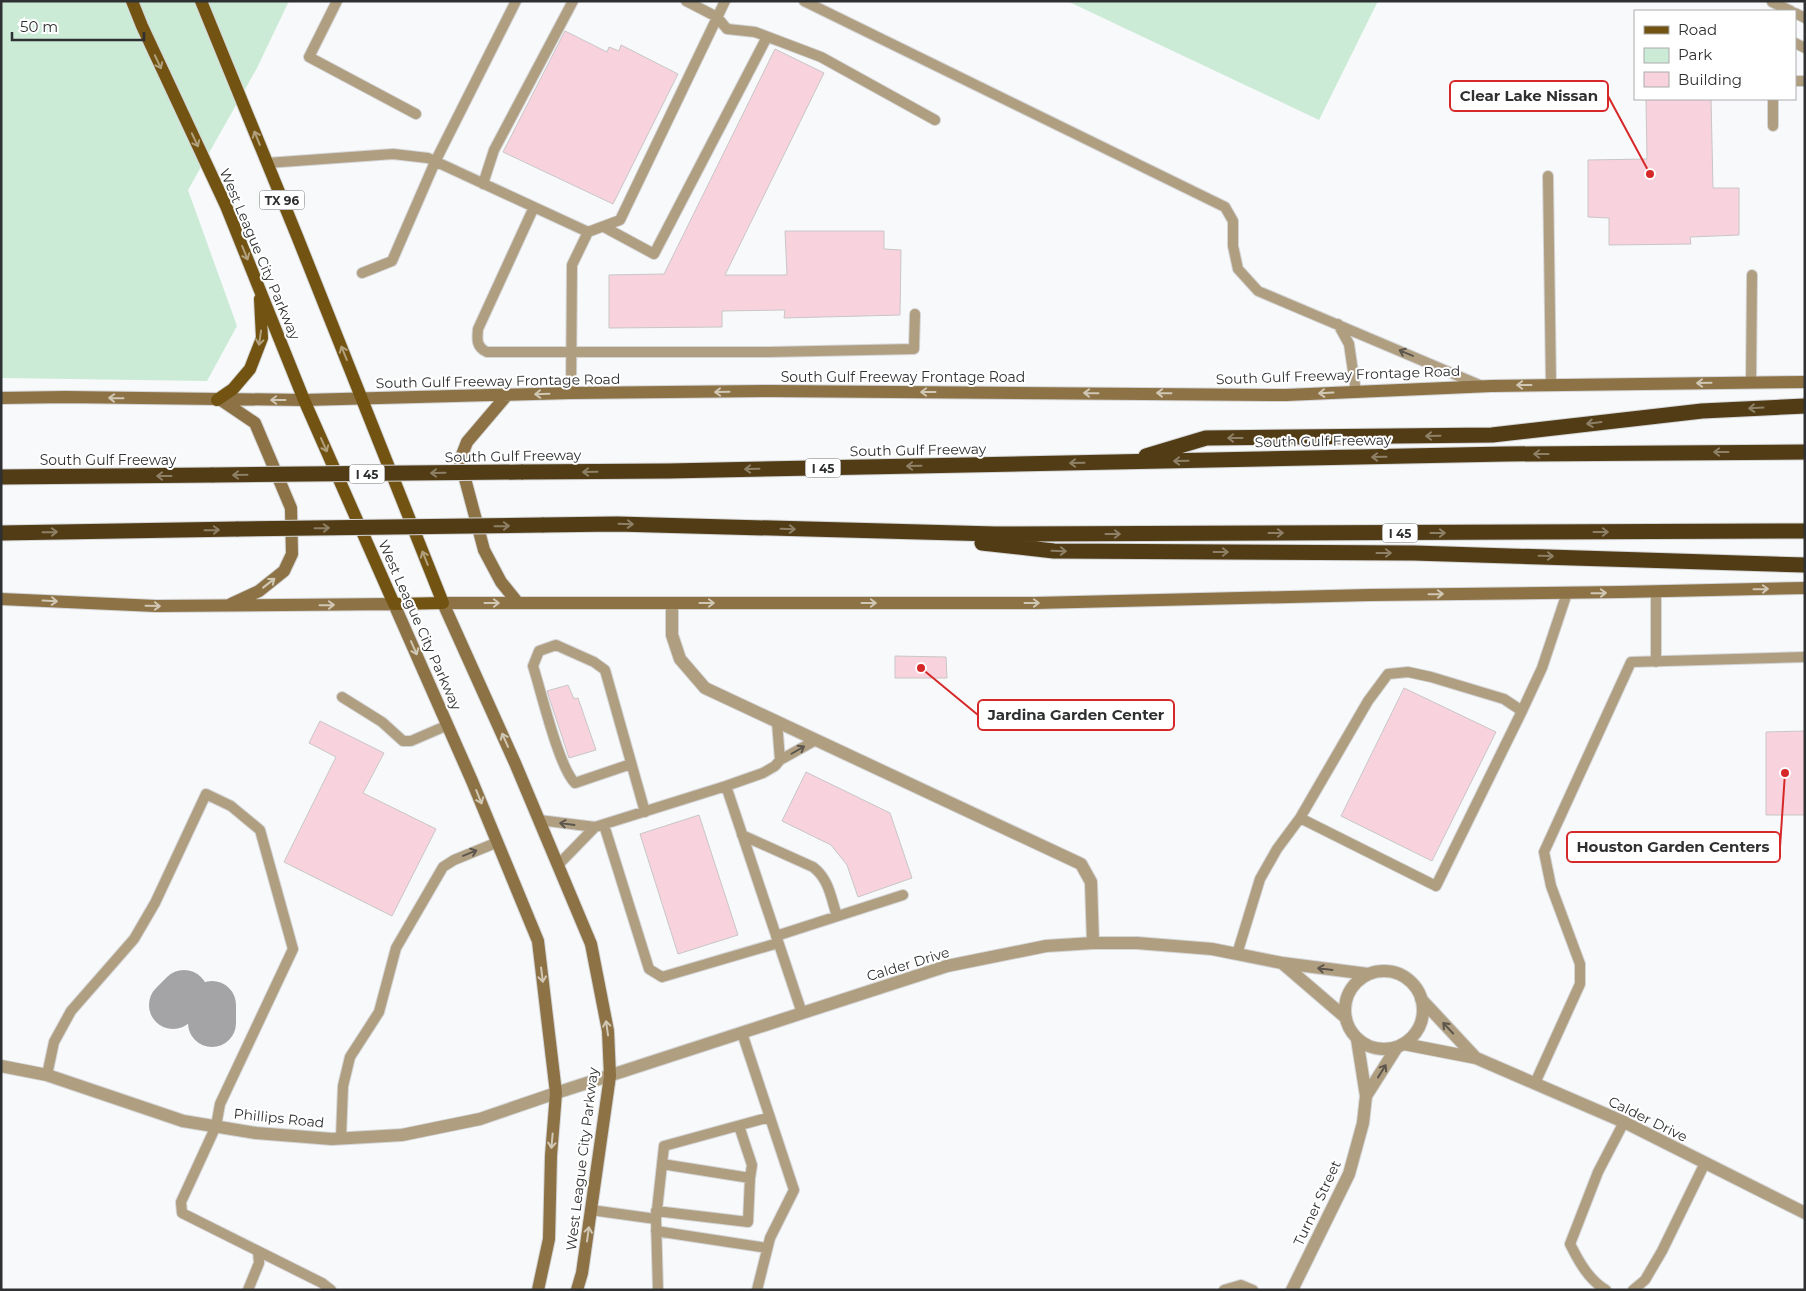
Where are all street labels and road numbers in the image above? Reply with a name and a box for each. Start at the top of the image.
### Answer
street label: West League City Parkway [216,166,304,343]
road number: TX 96 [260,190,304,210]
street label: South Gulf Freeway Frontage Road [1215,362,1461,388]
street label: South Gulf Freeway Frontage Road [781,368,1025,386]
street label: South Gulf Freeway Frontage Road [376,370,620,392]
street label: South Gulf Freeway [1255,431,1392,451]
street label: South Gulf Freeway [850,440,987,460]
street label: South Gulf Freeway [445,446,582,466]
street label: South Gulf Freeway [40,451,177,469]
road number: I 45 [806,458,840,478]
road number: I 45 [350,464,384,484]
road number: I 45 [1382,524,1418,542]
street label: West League City Parkway [374,537,466,713]
street label: Calder Drive [864,943,952,985]
street label: West League City Parkway [562,1066,602,1252]
street label: Calder Drive [1606,1092,1690,1146]
street label: Phillips Road [233,1104,325,1132]
street label: Turner Street [1289,1157,1345,1249]

